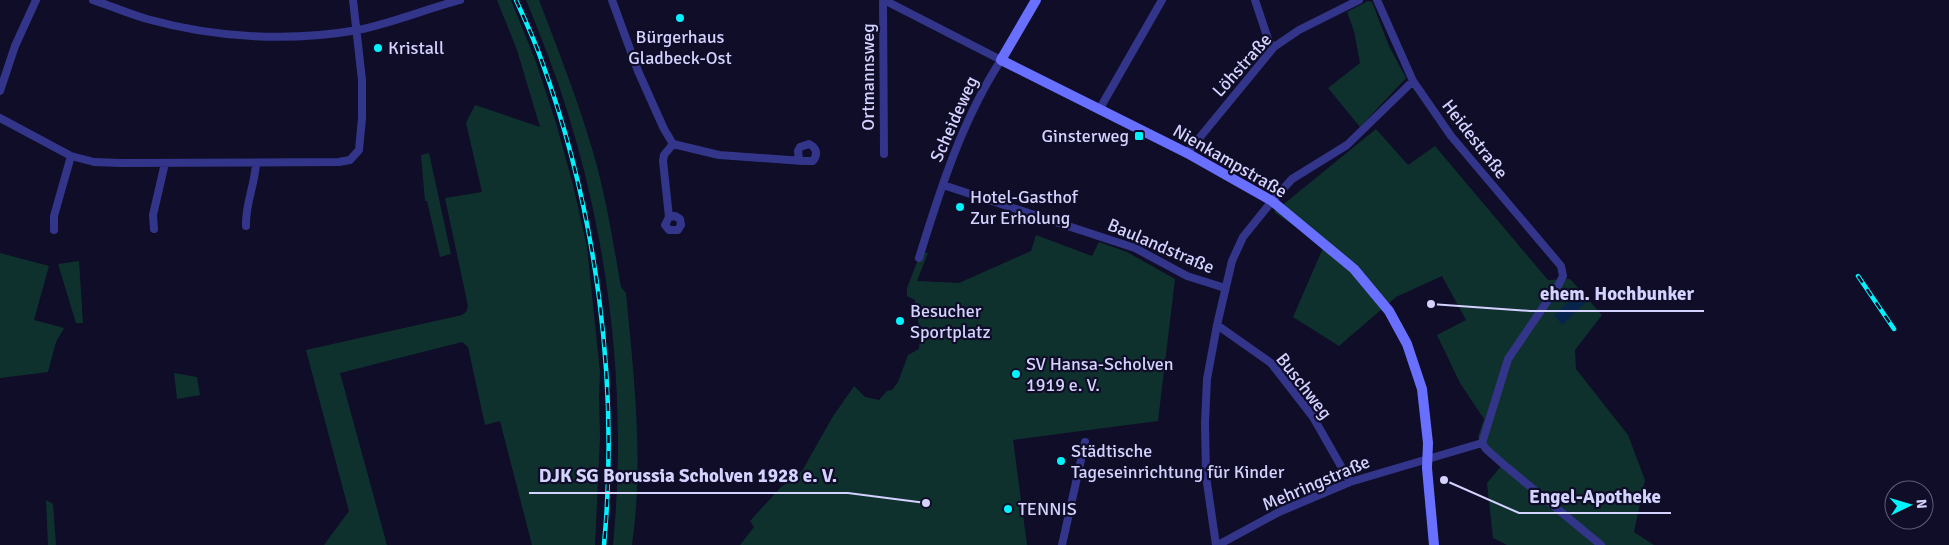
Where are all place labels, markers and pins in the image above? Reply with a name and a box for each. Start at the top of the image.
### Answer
marker: Bürgerhaus Gladbeck-Ost [674,12,686,24]
place label: Bürgerhaus Gladbeck-Ost [628,26,732,69]
place label: Kristall [388,37,444,59]
marker: Kristall [372,42,384,54]
place label: Ginsterweg [1041,125,1129,147]
marker: Ginsterweg [1133,130,1145,142]
place label: Hotel-Gasthof Zur Erholung [970,186,1079,229]
marker: Hotel-Gasthof Zur Erholung [954,201,966,213]
callout: ehem. Hochbunker [1530,277,1704,311]
place label: Besucher Sportplatz [910,300,991,343]
marker: Besucher Sportplatz [894,315,906,327]
place label: SV Hansa-Scholven 1919 e. V. [1026,353,1174,396]
marker: SV Hansa-Scholven 1919 e. V. [1010,368,1022,380]
place label: Städtische Tageseinrichtung für Kinder [1071,440,1285,483]
marker: Städtische Tageseinrichtung für Kinder [1055,455,1067,467]
callout: DJK SG Borussia Scholven 1928 e. V. [529,459,848,493]
callout: Engel-Apotheke [1519,479,1671,513]
place label: TENNIS [1018,498,1077,520]
marker: TENNIS [1002,503,1014,515]

